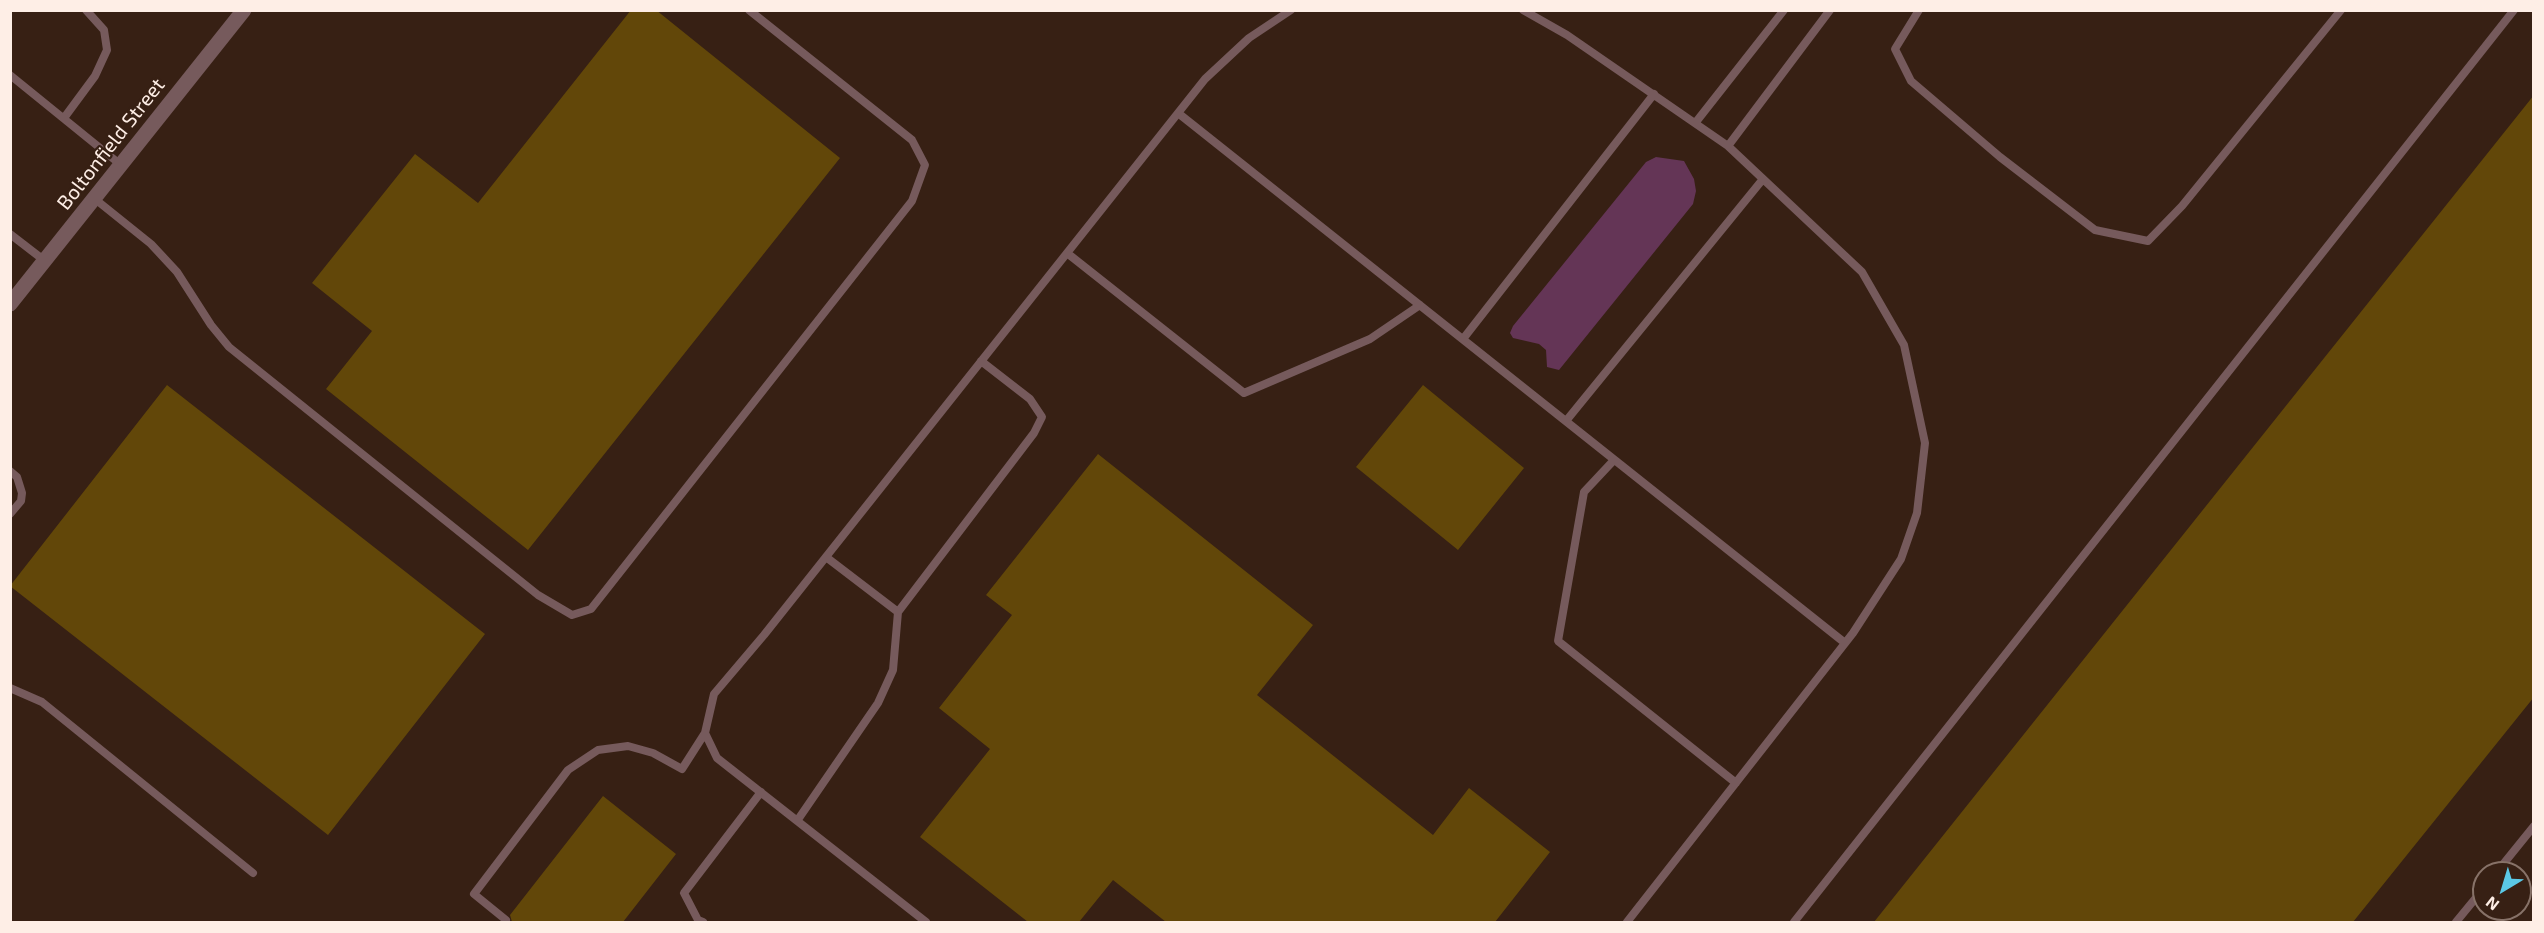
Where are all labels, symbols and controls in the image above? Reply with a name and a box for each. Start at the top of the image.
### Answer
street label: Boltonfield Street [52,73,170,215]
north arrow [2472,861,2532,921]
text: N [2481,893,2502,915]

